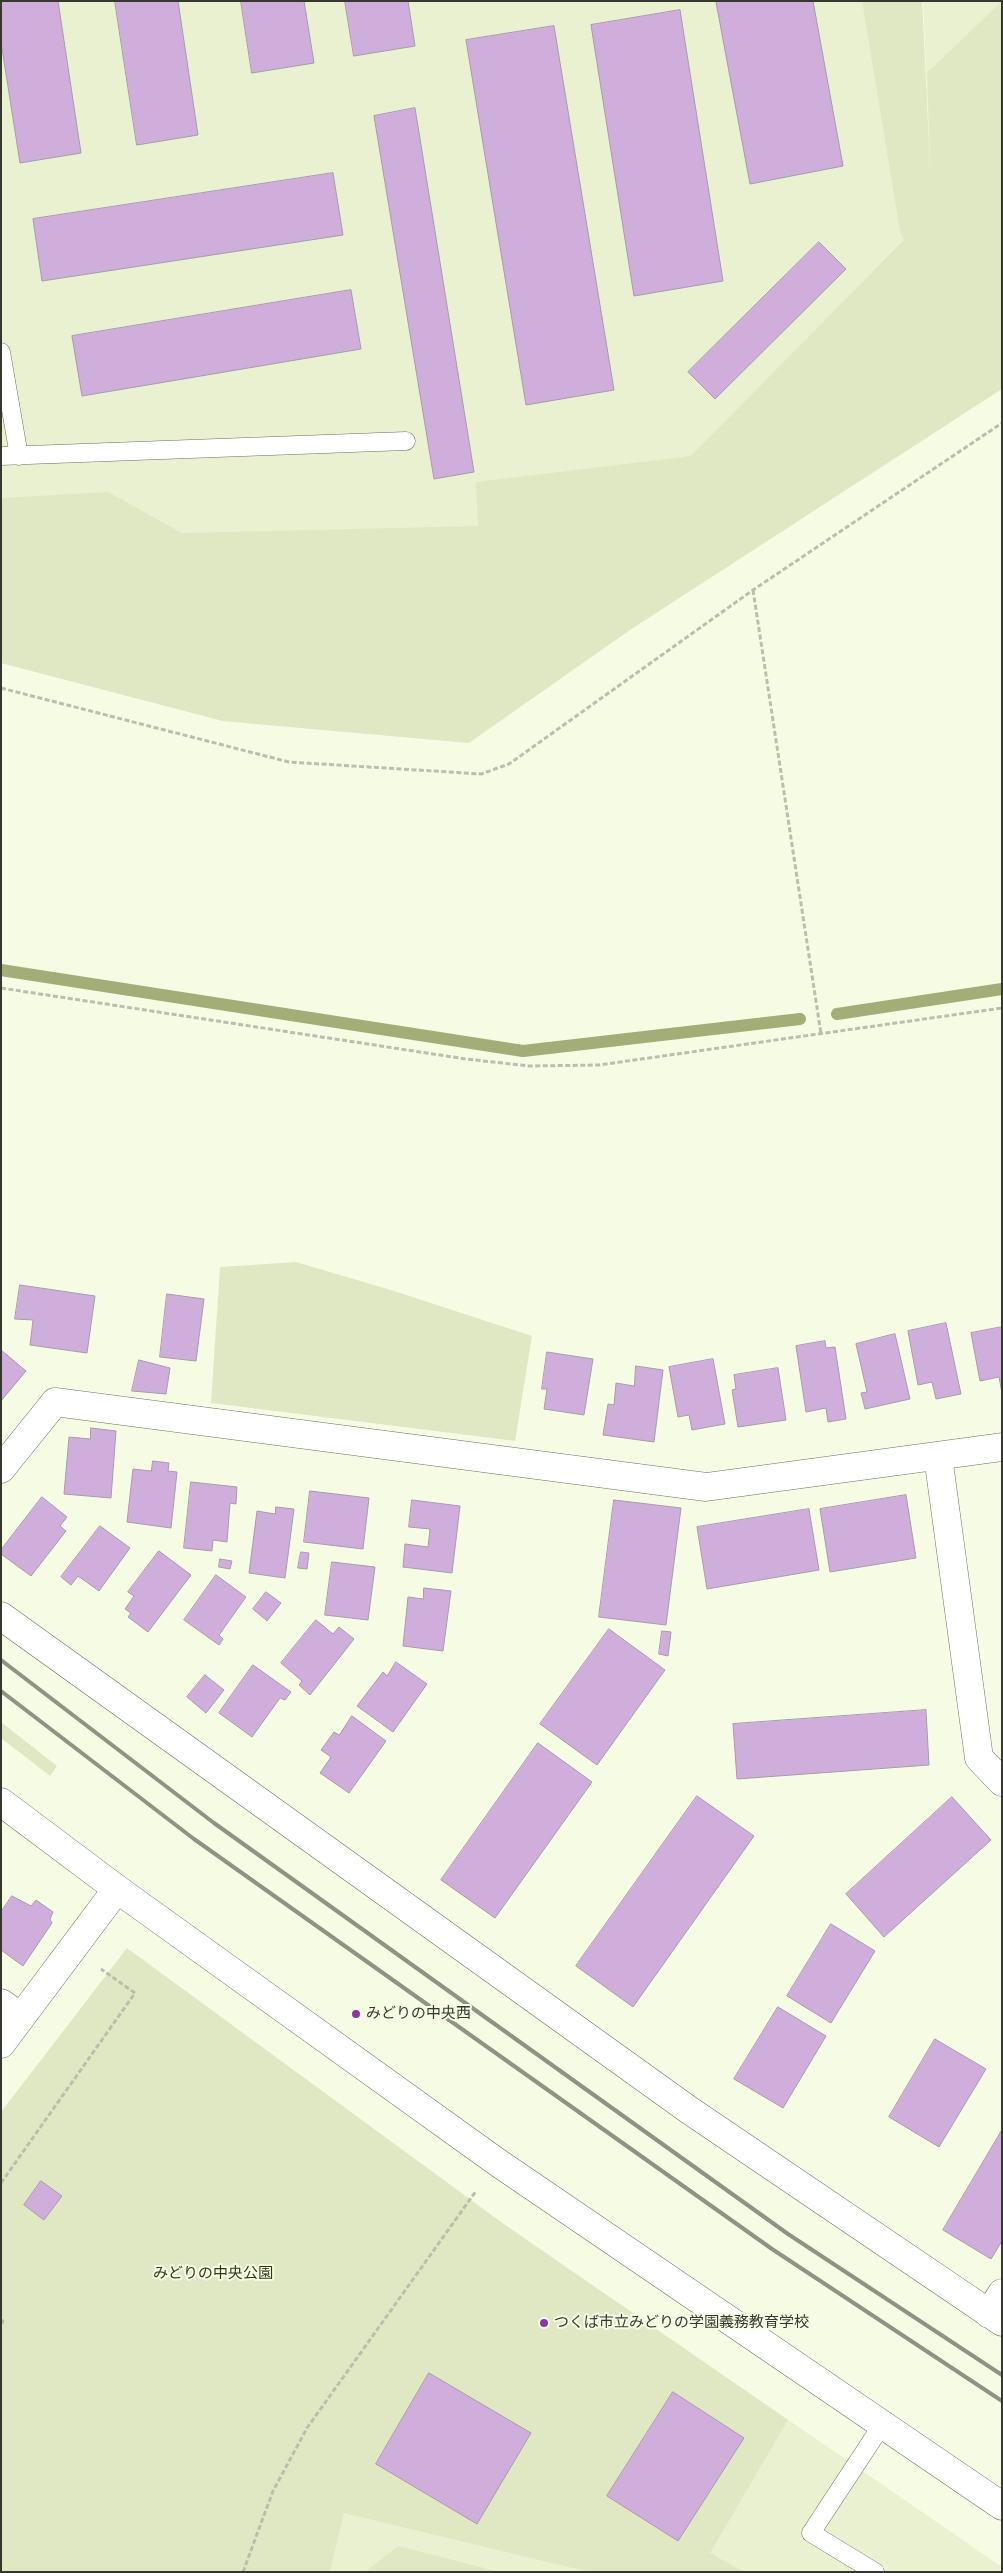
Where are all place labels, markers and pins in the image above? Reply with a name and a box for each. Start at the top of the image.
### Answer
place label: みどりの中央西 [366,2005,471,2023]
marker: みどりの中央西 [350,2008,362,2020]
place label: つくば市立みどりの学園義務教育学校 [554,2314,809,2332]
marker: つくば市立みどりの学園義務教育学校 [538,2317,550,2329]

